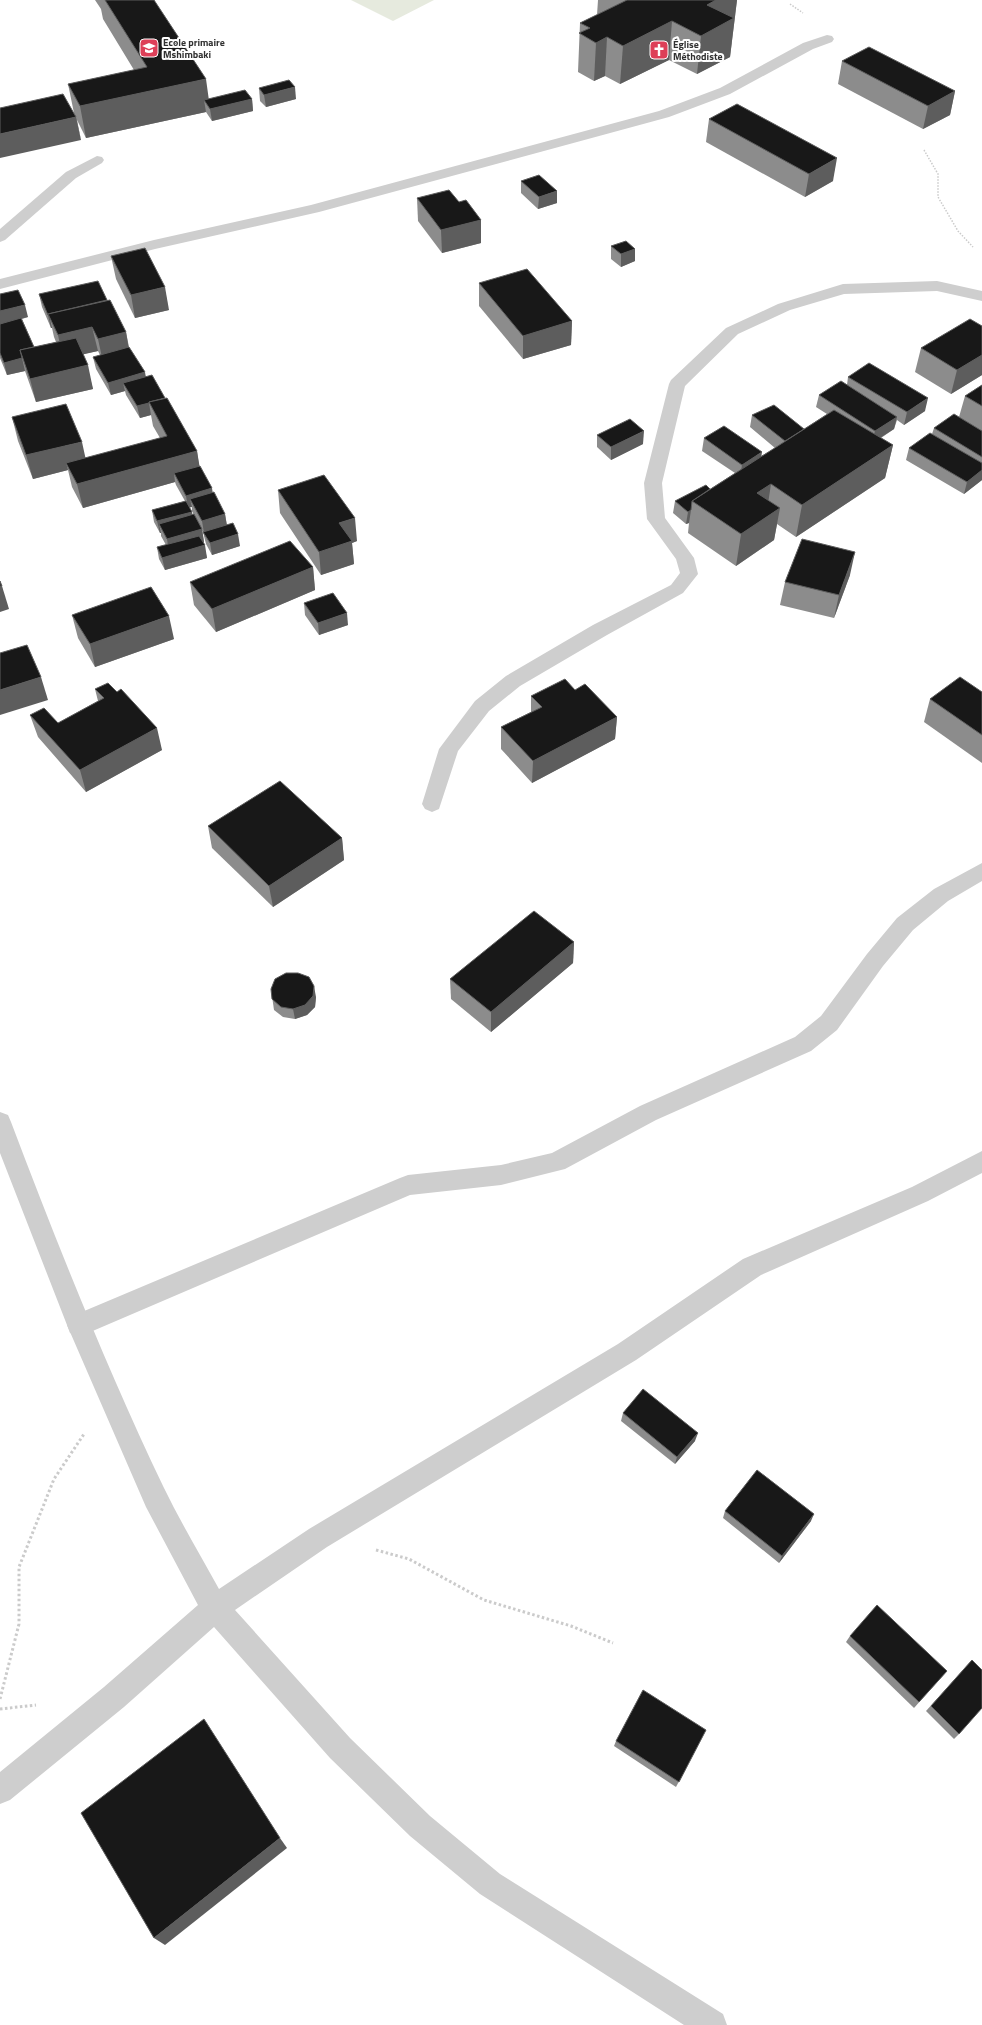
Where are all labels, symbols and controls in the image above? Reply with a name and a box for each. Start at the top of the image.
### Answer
place label: Ecole primaire Mshimbaki [163,35,225,62]
school or university icon: Ecole primaire Mshimbaki [138,37,160,59]
place label: Église Méthodiste [673,37,723,64]
church icon: Église Méthodiste [648,39,670,61]

